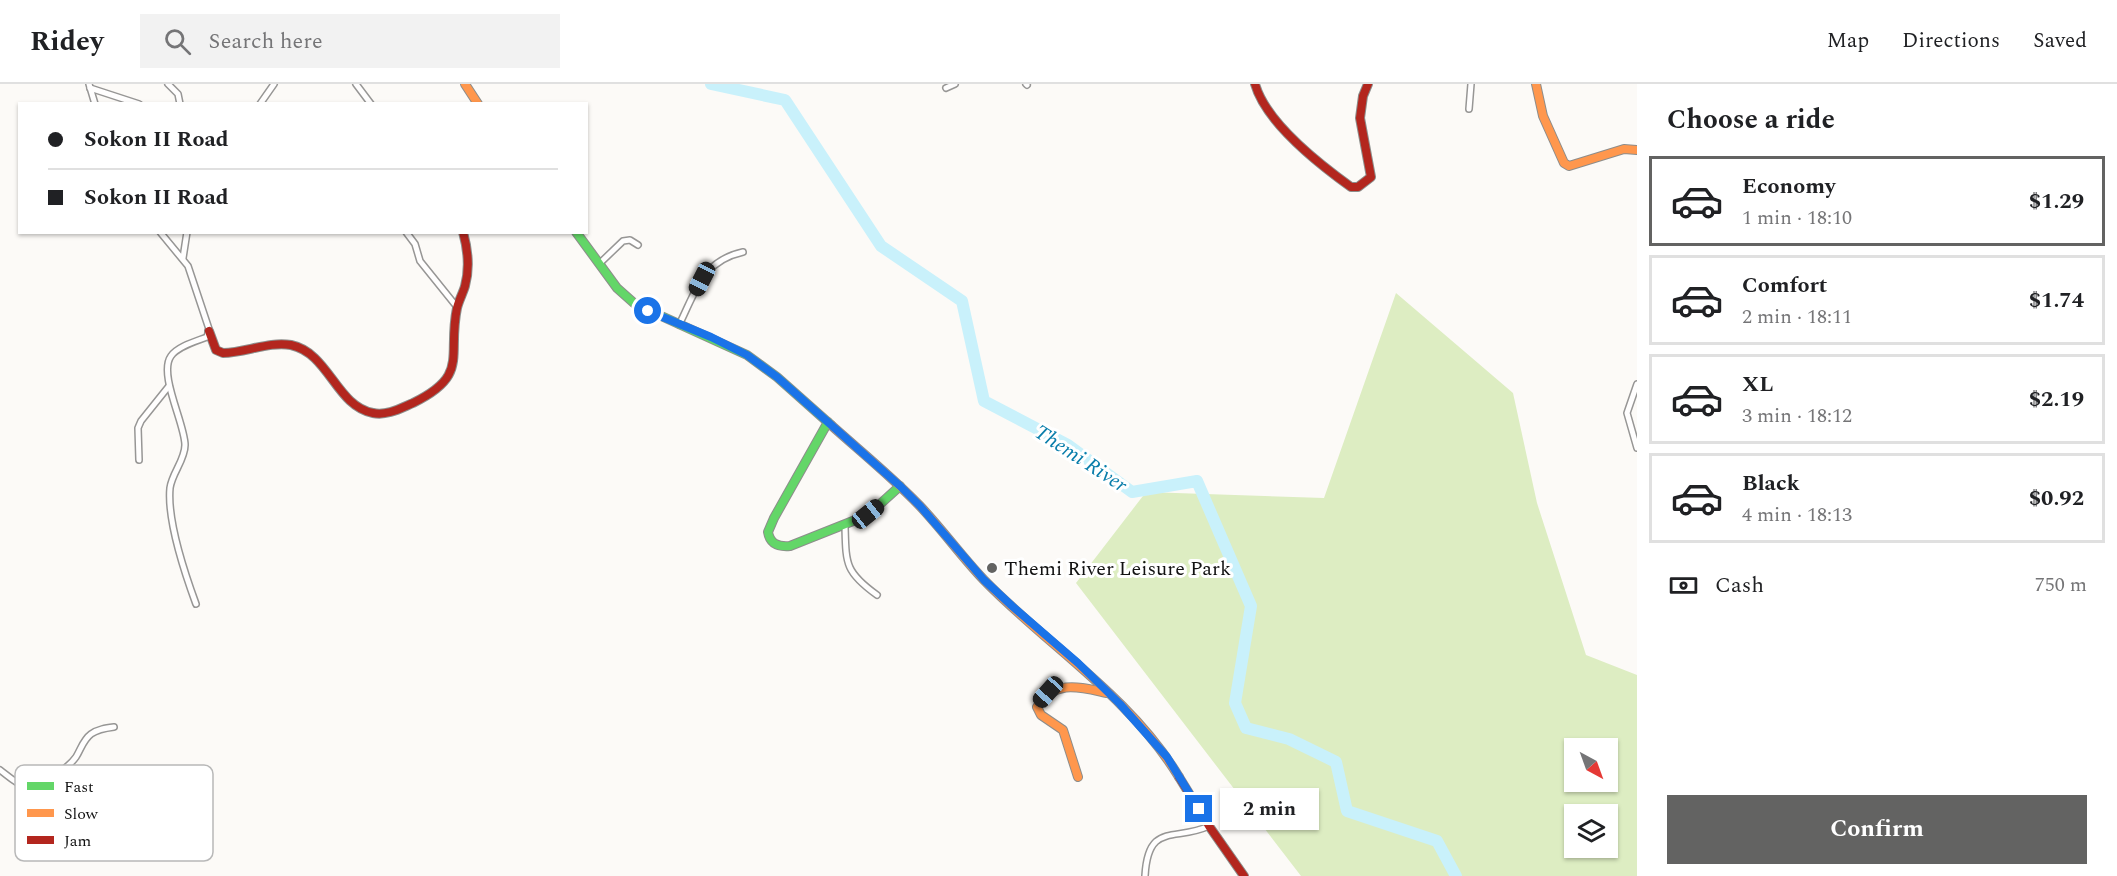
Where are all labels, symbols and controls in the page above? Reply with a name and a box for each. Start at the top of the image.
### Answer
search box [140,14,560,68]
text: Ridey [30,20,104,63]
icon: search [161,25,194,58]
text: Search here [209,25,323,58]
text: Map [1827,25,1869,57]
text: Directions [1902,25,2000,57]
text: Saved [2033,25,2087,57]
text: Choose a ride [1667,99,1835,141]
text: Sokon II Road [84,123,229,156]
text: Economy [1742,170,1835,203]
icon: car [1670,174,1724,228]
text: Sokon II Road [84,181,229,214]
text: $1.29 [2029,185,2084,218]
text: 1 min · 18:10 [1742,203,1852,233]
car [686,259,718,299]
text: Comfort [1742,269,1827,302]
icon: car [1670,273,1724,327]
text: $1.74 [2029,284,2084,317]
route start [634,297,661,324]
text: 2 min · 18:11 [1742,302,1852,332]
text: XL [1742,368,1773,401]
icon: car [1670,372,1724,426]
text: $2.19 [2029,383,2084,416]
text: 3 min · 18:12 [1742,401,1852,431]
water label: Themi River [1028,417,1134,501]
text: Black [1742,467,1800,500]
icon: car [1670,471,1724,525]
text: $0.92 [2029,482,2084,515]
car [848,496,888,532]
text: 4 min · 18:13 [1742,500,1852,530]
place label: Themi River Leisure Park [1004,554,1231,584]
marker: Themi River Leisure Park [985,561,999,575]
icon: cash [1667,569,1700,602]
text: Cash [1715,569,1764,602]
text: 750 m [2035,570,2087,600]
car [1029,673,1067,711]
north arrow [1564,738,1618,792]
map controls [1564,738,1618,858]
legend [15,765,213,861]
text: Fast [64,775,94,799]
callout: 2 min [1220,788,1319,830]
text: 2 min [1243,794,1296,824]
route end [1185,795,1212,822]
button: Confirm [1667,795,2087,864]
text: Slow [64,802,99,826]
button: layers [1564,804,1618,858]
text: Jam [64,829,92,853]

